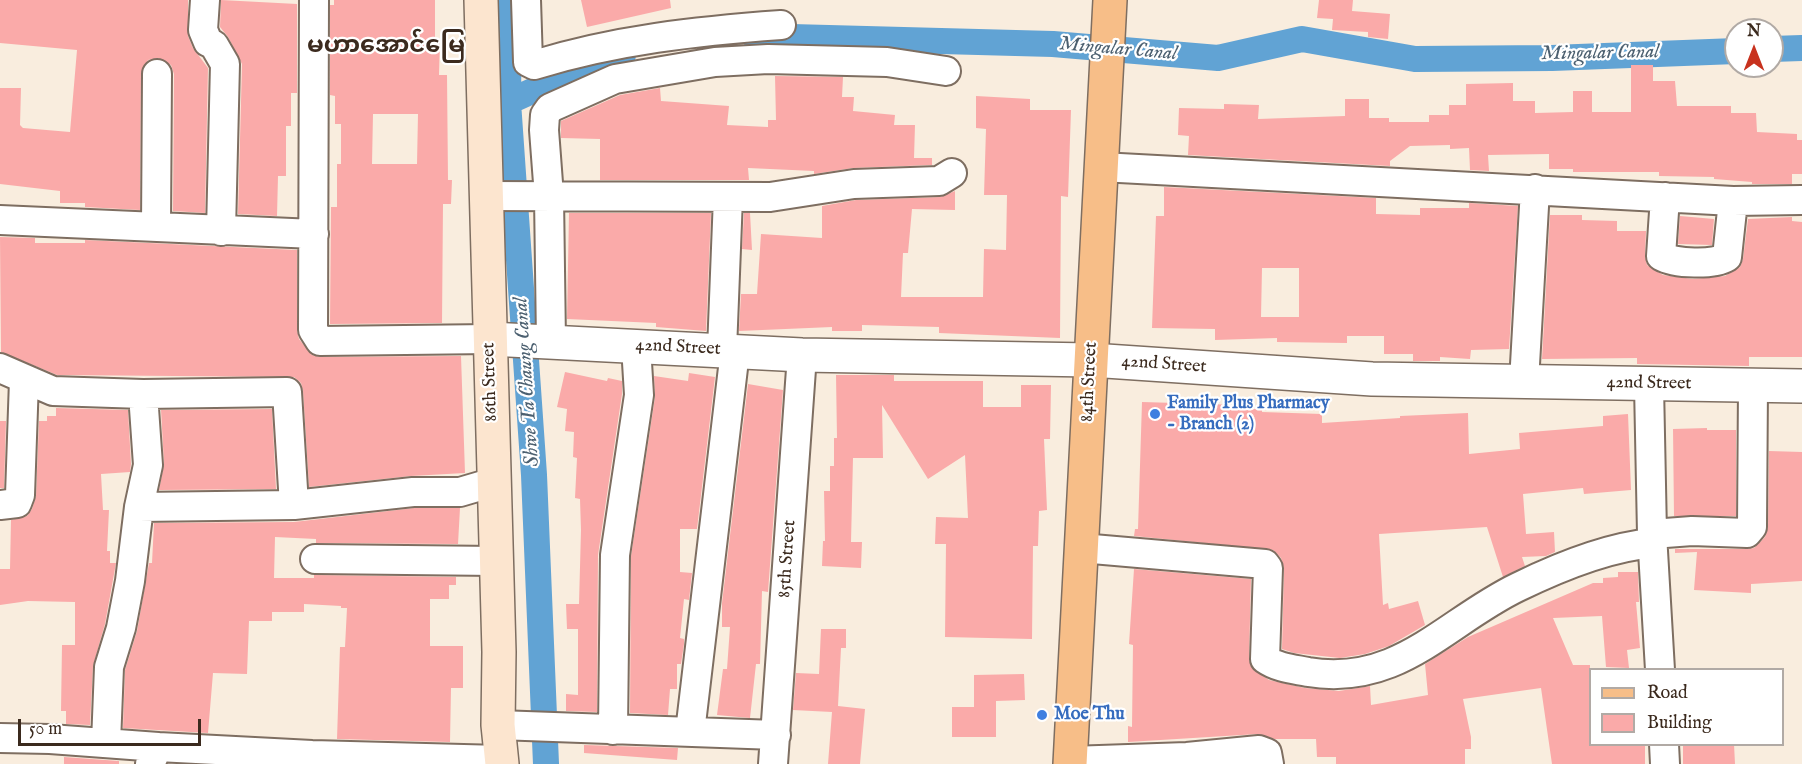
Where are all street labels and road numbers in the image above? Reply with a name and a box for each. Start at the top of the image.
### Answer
street label: 42nd Street [635,335,721,361]
street label: 84th Street [1077,341,1103,423]
street label: 86th Street [479,342,503,422]
street label: 42nd Street [1121,351,1207,379]
street label: 42nd Street [1606,372,1692,396]
street label: 85th Street [775,519,801,599]

